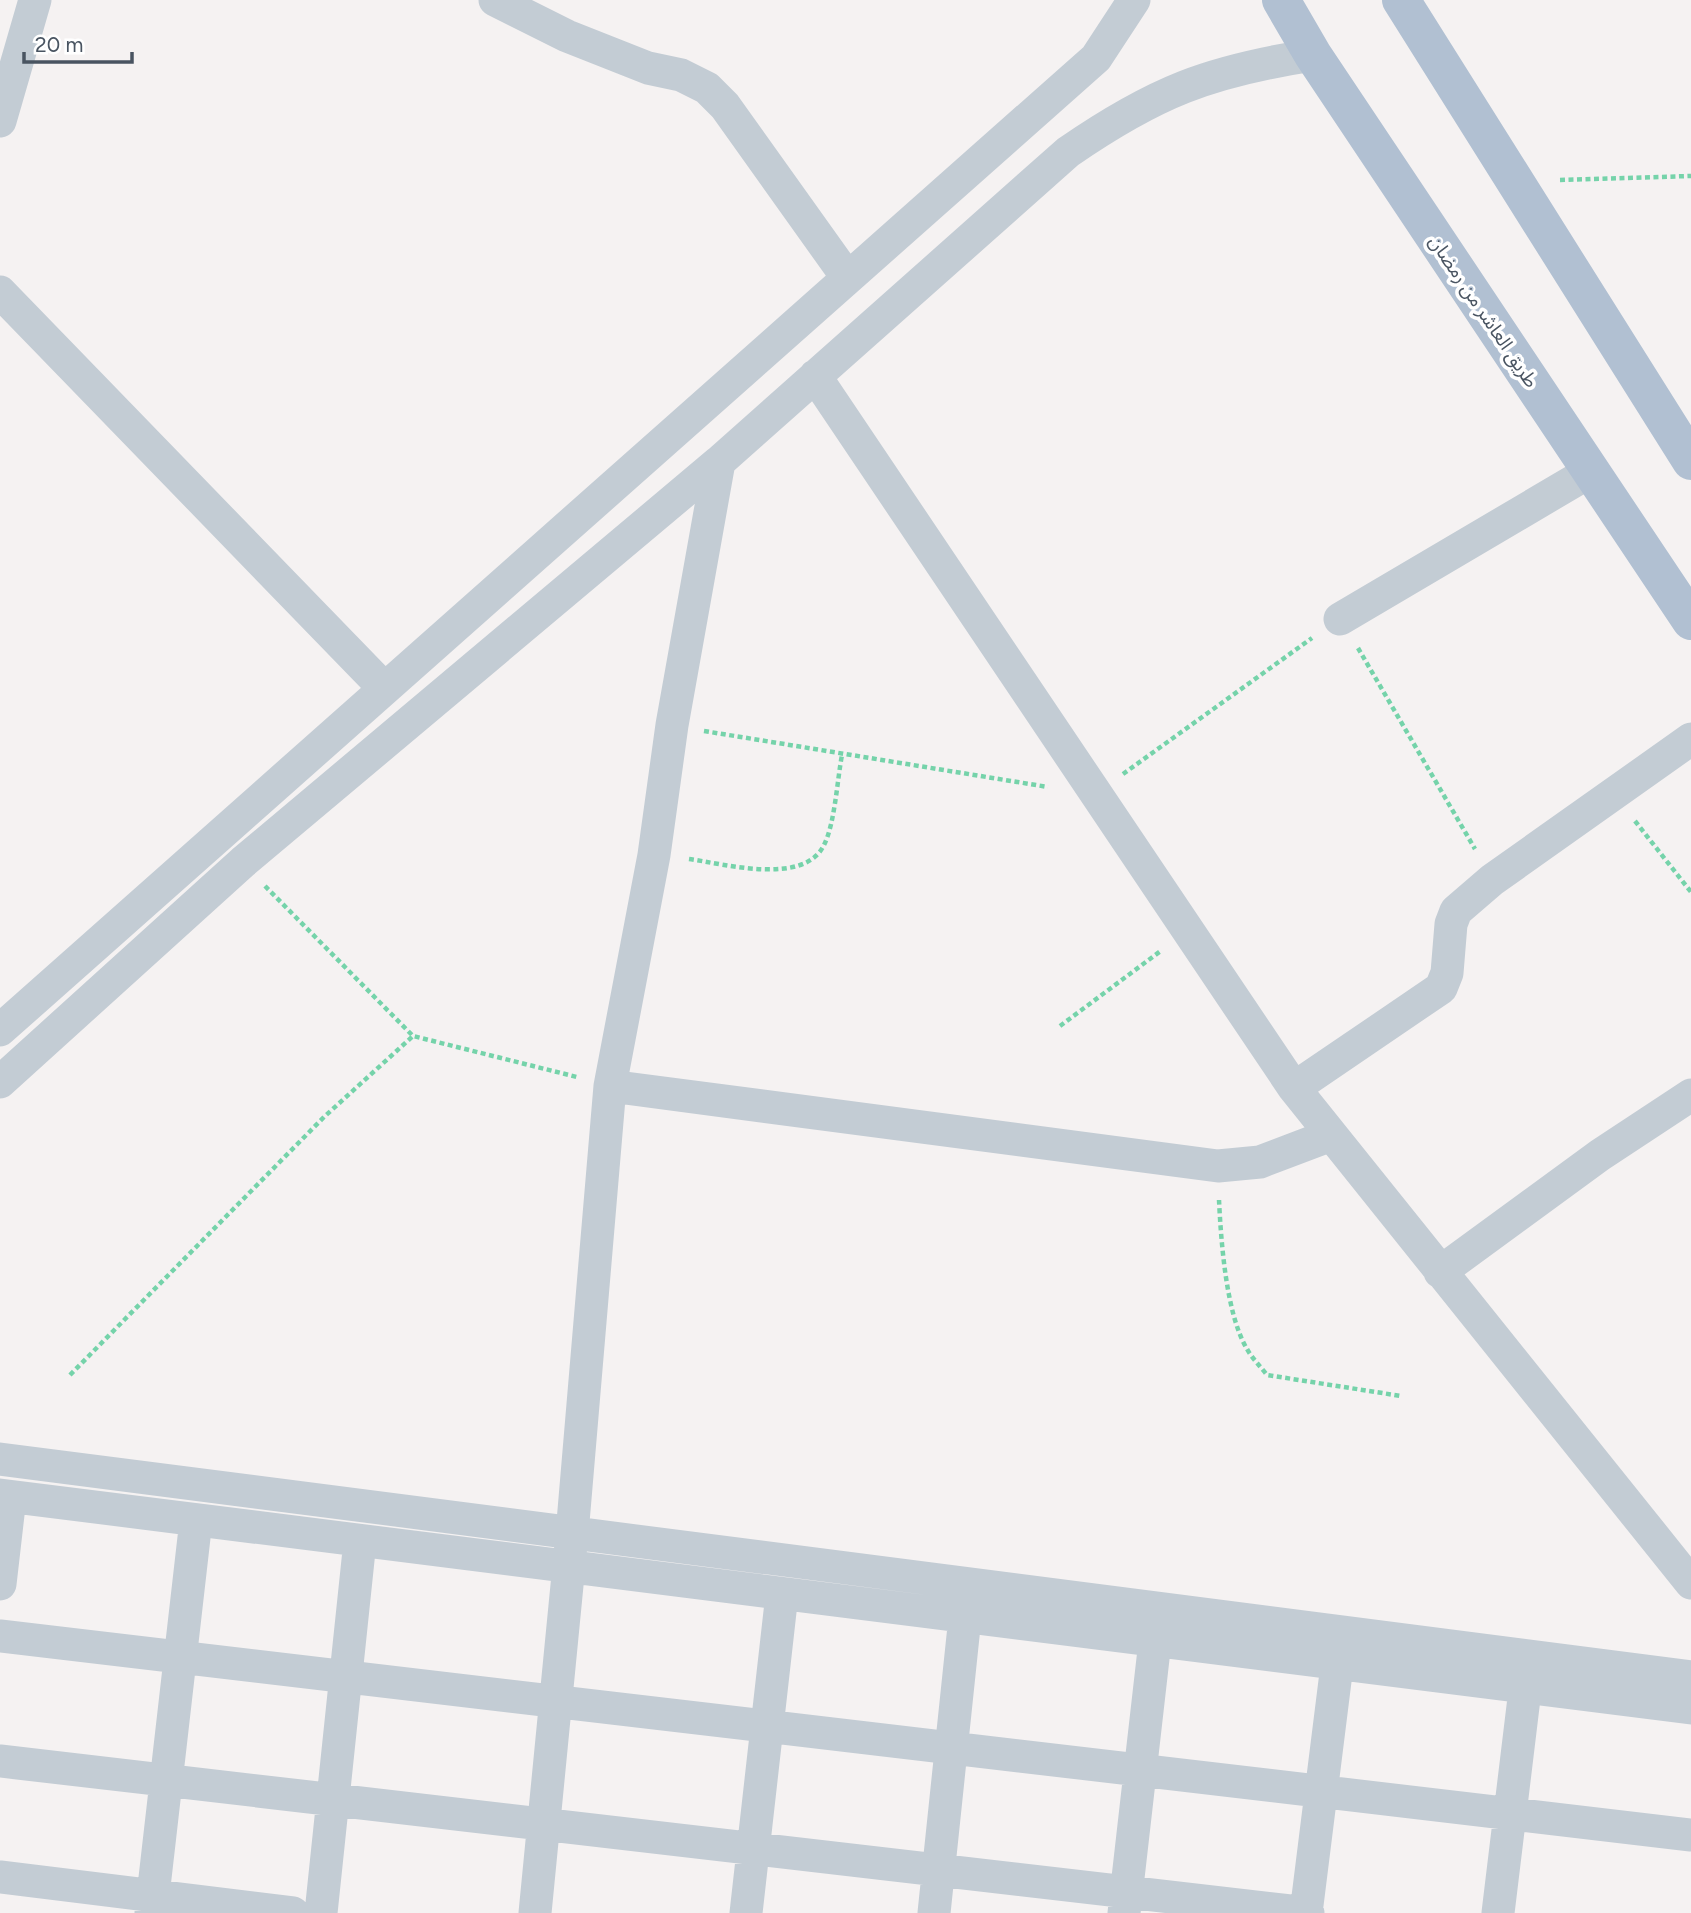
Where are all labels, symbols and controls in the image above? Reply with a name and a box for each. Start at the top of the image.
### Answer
scale bar [24,21,133,65]
text: 20 m [35,32,83,57]
street label: طريق العاشر من رمضان [1424,231,1543,392]

